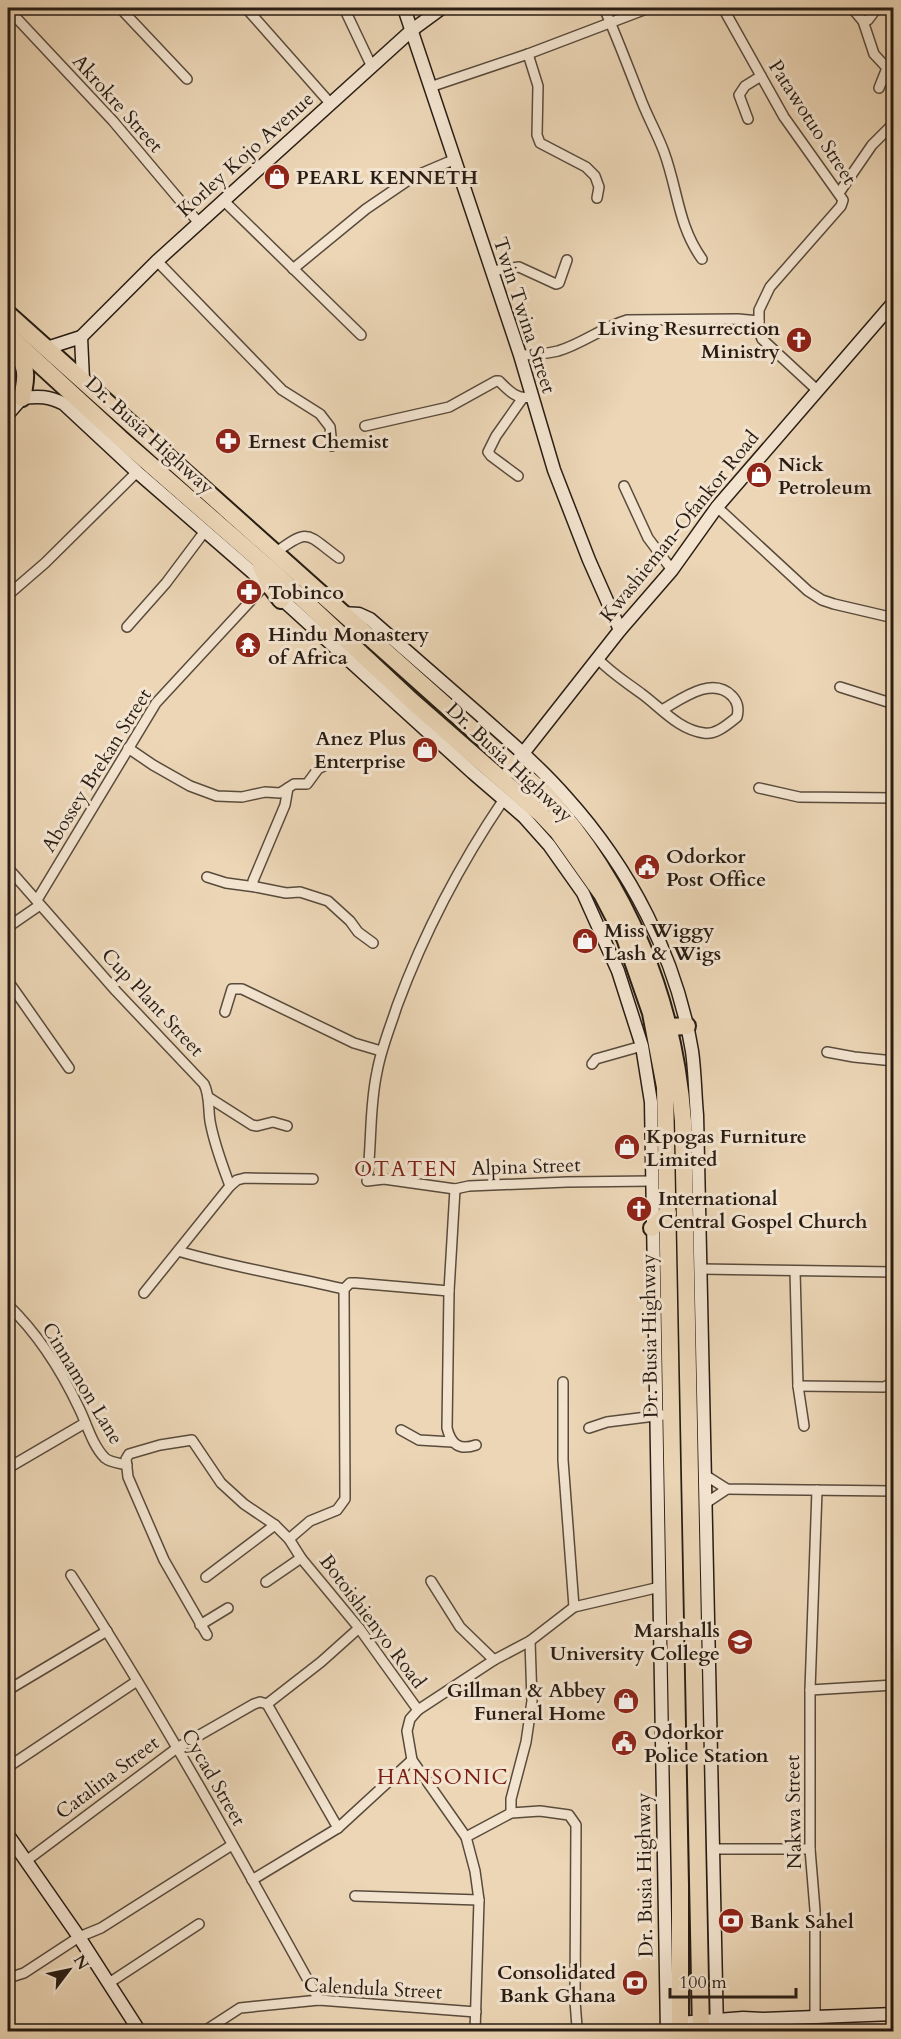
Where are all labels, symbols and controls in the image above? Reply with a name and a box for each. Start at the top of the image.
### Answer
street label: Akrokre Street [66,48,169,159]
street label: Patawotuo Street [762,55,863,191]
street label: Korley Kojo Avenue [171,86,320,223]
shop icon: PEARL KENNETH [262,162,292,192]
place label: PEARL KENNETH [296,164,478,191]
street label: Twin Twina Street [487,234,563,397]
place label: Living Resurrection Ministry [598,315,781,365]
church icon: Living Resurrection Ministry [784,325,814,355]
street label: Dr. Busia Highway [79,370,220,501]
street label: Kwashieman-Ofankor Road [594,425,765,628]
pharmacy icon: Ernest Chemist [213,426,243,456]
place label: Ernest Chemist [248,428,389,455]
place label: Nick Petroleum [778,451,872,501]
shop icon: Nick Petroleum [744,460,774,490]
pharmacy icon: Tobinco [234,577,264,607]
place label: Tobinco [268,579,344,606]
place label: Hindu Monastery of Africa [268,621,430,671]
temple icon: Hindu Monastery of Africa [233,630,263,660]
street label: Abossey Brekan Street [35,683,158,857]
street label: Dr. Busia Highway [440,696,579,829]
place label: Anez Plus Enterprise [314,725,406,775]
shop icon: Anez Plus Enterprise [410,735,440,765]
place label: Odorkor Post Office [666,843,766,893]
public building icon: Odorkor Post Office [632,852,662,882]
place label: Miss Wiggy Lash & Wigs [604,917,721,967]
shop icon: Miss Wiggy Lash & Wigs [570,926,600,956]
street label: Cup Plant Street [95,942,210,1063]
place label: Kpogas Furniture Limited [646,1123,807,1173]
shop icon: Kpogas Furniture Limited [612,1132,642,1162]
street label: Alpina Street [471,1151,582,1182]
district label: OTATEN [354,1155,458,1184]
place label: International Central Gospel Church [658,1185,868,1235]
church icon: International Central Gospel Church [624,1194,654,1224]
street label: Dr. Busia Highway [635,1253,664,1419]
street label: Cinnamon Lane [35,1317,130,1449]
street label: Botoishienyo Road [313,1549,432,1694]
place label: Marshalls University College [550,1617,720,1667]
school or university icon: Marshalls University College [725,1627,755,1657]
place label: Gillman & Abbey Funeral Home [447,1677,607,1727]
shop icon: Gillman & Abbey Funeral Home [611,1686,641,1716]
place label: Odorkor Police Station [644,1719,769,1769]
street label: Cycad Street [175,1724,253,1831]
public building icon: Odorkor Police Station [609,1728,639,1758]
street label: Catalina Street [50,1729,165,1825]
street label: Nakwa Street [779,1754,808,1870]
district label: HANSONIC [377,1763,509,1792]
street label: Dr. Busia Highway [630,1792,659,1958]
bank icon: Bank Sahel [716,1906,746,1936]
place label: Bank Sahel [750,1908,854,1935]
north arrow [39,1940,99,2000]
text: N [68,1951,94,1974]
place label: Consolidated Bank Ghana [497,1959,617,2009]
scale bar [670,1961,796,1999]
bank icon: Consolidated Bank Ghana [620,1968,650,1998]
text: 100 m [679,1970,727,1995]
street label: Calendula Street [303,1971,443,2006]

